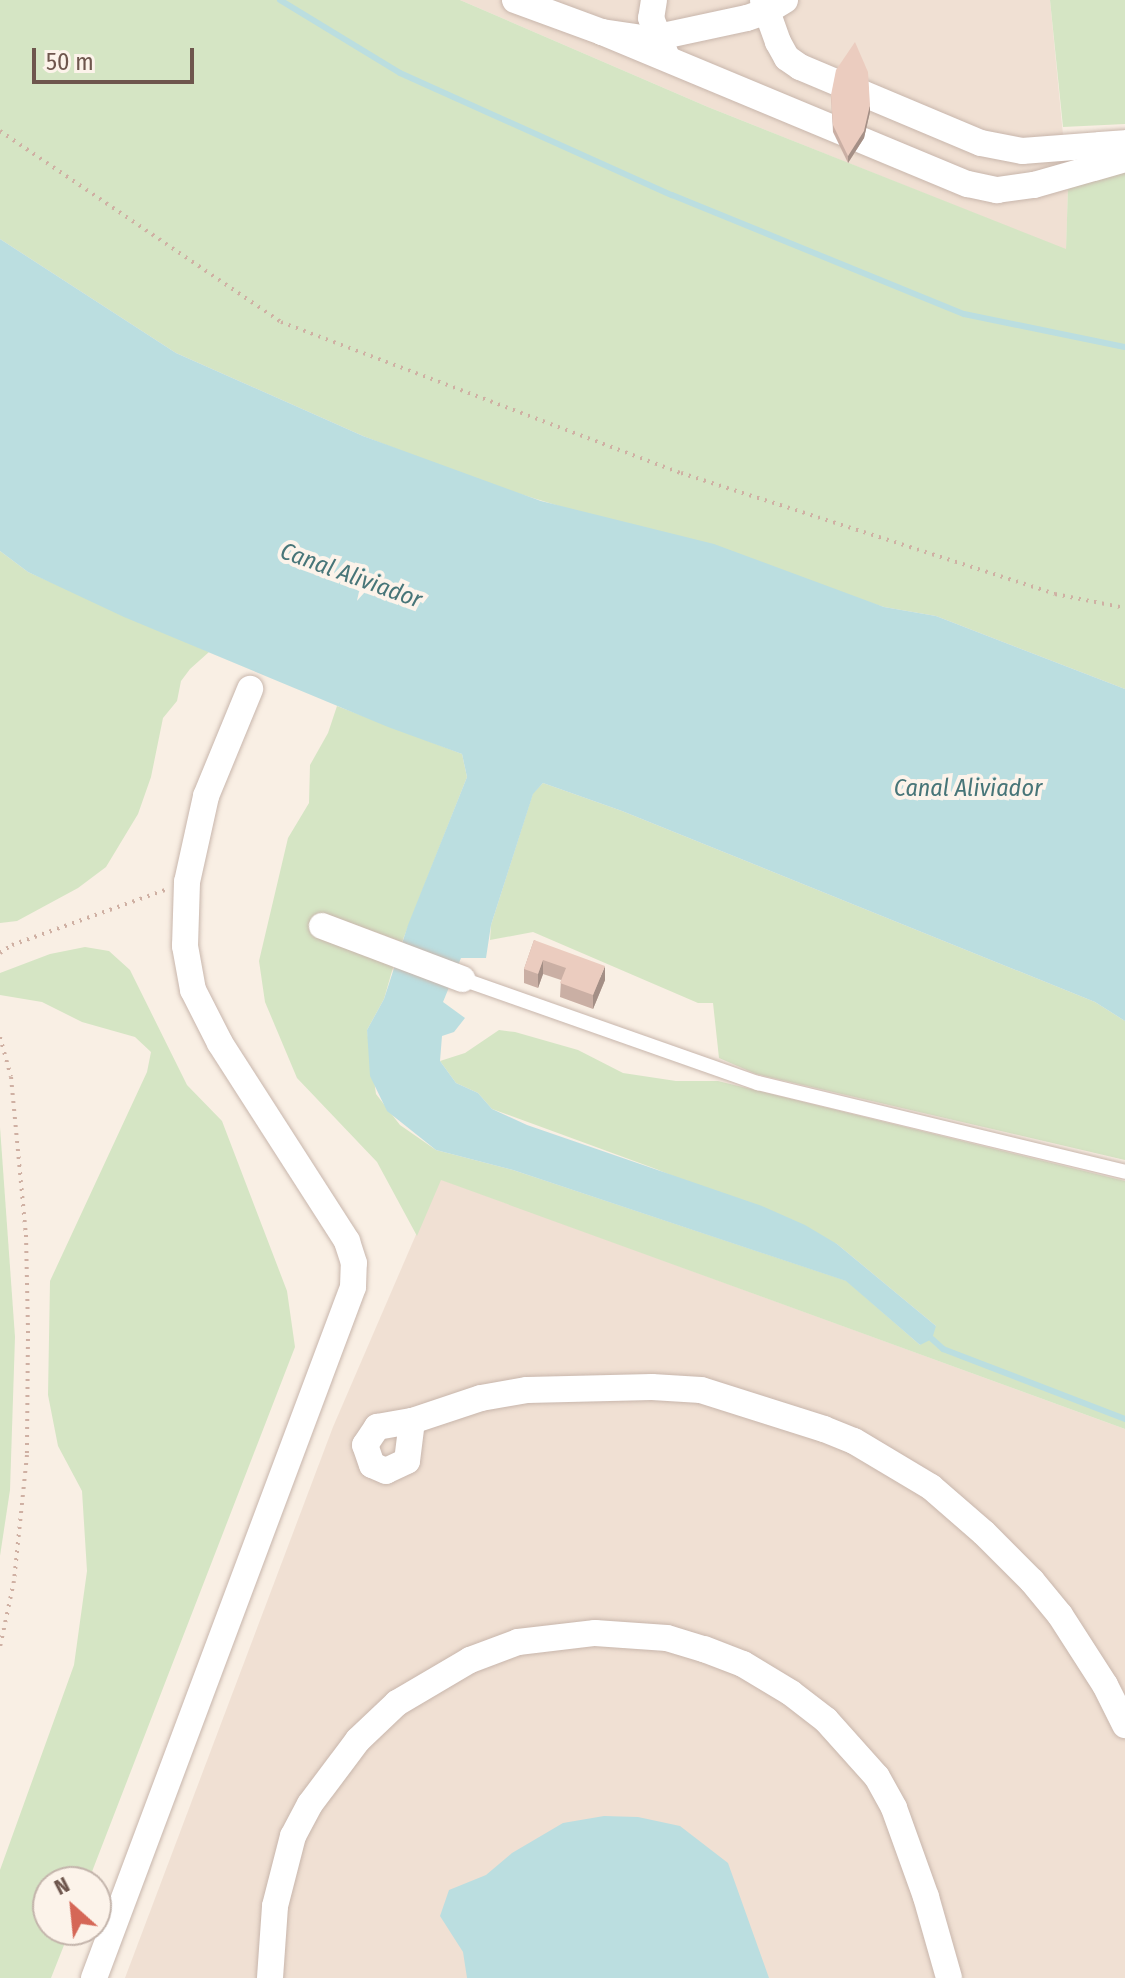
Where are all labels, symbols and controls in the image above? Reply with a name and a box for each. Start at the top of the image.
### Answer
scale bar [36,32,198,82]
text: 50 m [46,48,94,76]
water label: Canal Aliviador [276,537,426,615]
water label: Canal Aliviador [894,775,1042,803]
north arrow [32,1866,112,1946]
text: N [50,1871,74,1901]

